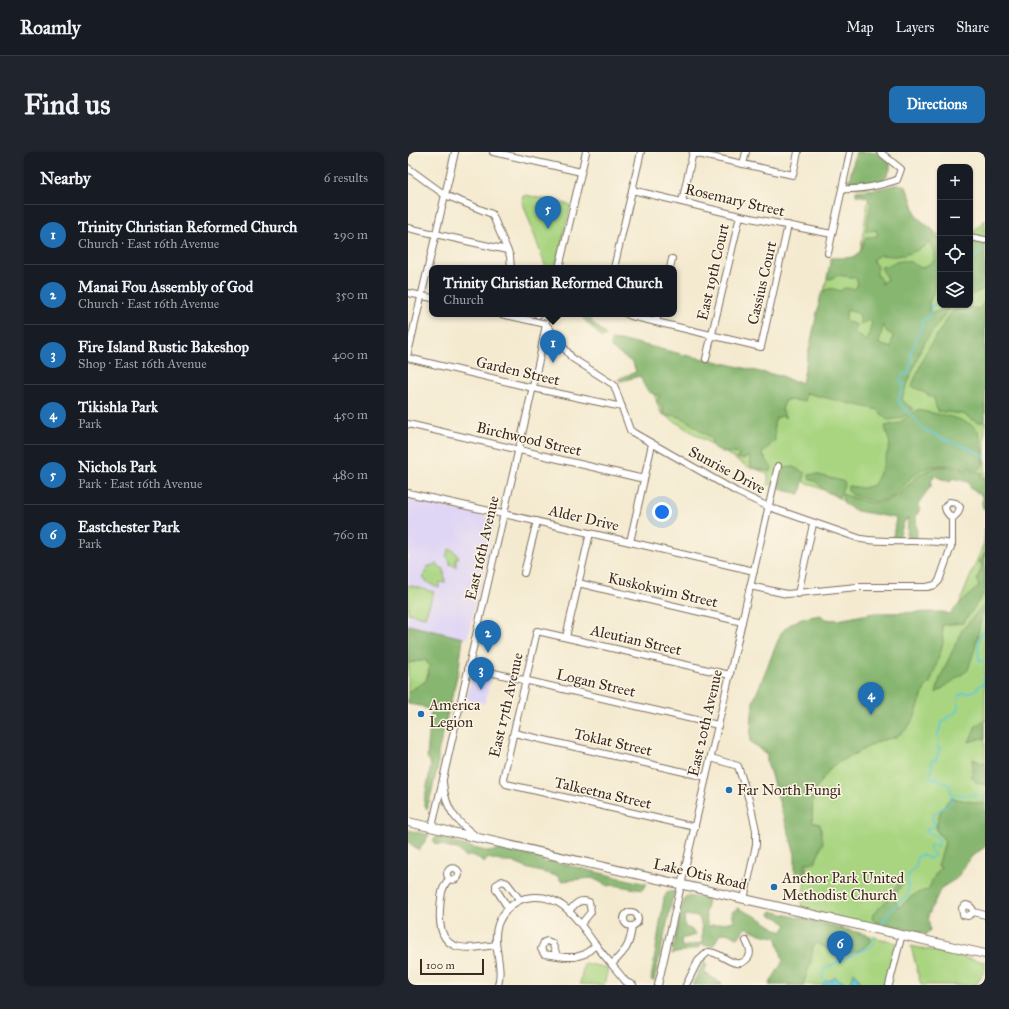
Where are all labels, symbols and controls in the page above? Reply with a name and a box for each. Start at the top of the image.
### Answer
text: Roamly [20,16,81,39]
text: Map [846,19,874,36]
text: Layers [896,19,934,36]
text: Share [956,19,989,36]
button: Directions [889,86,985,123]
text: Find us [24,87,110,122]
map controls [937,164,973,308]
button: + [937,164,973,200]
text: Nearby [40,168,91,189]
text: 6 results [324,170,368,186]
street label: Rosemary Street [683,180,787,220]
pin: 5 [535,196,561,229]
button: − [937,200,973,236]
text: Trinity Christian Reformed Church [78,218,297,236]
street label: East 19th Court [693,221,733,322]
text: 1 [50,227,56,243]
text: 290 m [333,227,368,243]
text: Church · East 16th Avenue [78,236,219,252]
button: locate [937,236,973,272]
street label: Cassius Court [744,239,780,326]
popup [429,265,677,317]
button: layers [937,272,973,308]
text: Trinity Christian Reformed Church [443,274,663,292]
text: Manai Fou Assembly of God [78,278,253,296]
text: 2 [50,287,56,303]
text: 350 m [335,287,368,303]
text: Church [443,292,484,308]
text: Church · East 16th Avenue [78,296,219,312]
pin: 1 [540,330,566,363]
text: Fire Island Rustic Bakeshop [78,338,249,356]
text: 3 [50,347,56,363]
text: 400 m [332,347,368,363]
street label: Garden Street [474,353,562,390]
text: Shop · East 16th Avenue [78,356,207,372]
text: Tikishla Park [78,398,158,416]
text: 4 [49,407,57,423]
text: 450 m [333,407,368,423]
text: Park [78,416,102,432]
street label: Birchwood Street [475,418,584,460]
street label: Sunrise Drive [686,442,768,498]
text: Nichols Park [78,458,157,476]
text: 5 [50,467,56,483]
text: 480 m [333,467,368,483]
text: Park · East 16th Avenue [78,476,202,492]
street label: East 16th Avenue [461,494,503,602]
street label: Alder Drive [546,501,621,535]
your location [652,502,672,522]
text: Eastchester Park [78,518,180,536]
text: 6 [50,527,56,543]
text: 760 m [333,527,368,543]
text: Park [78,536,102,552]
street label: Kuskokwim Street [606,569,720,612]
pin: 2 [475,620,501,653]
street label: Aleutian Street [588,621,684,659]
street label: East 17th Avenue [485,651,527,759]
pin: 3 [468,657,494,690]
street label: Logan Street [555,665,638,701]
street label: East 20th Avenue [684,668,726,778]
pin: 4 [858,682,884,715]
place label: America Legion [428,696,481,731]
marker: America Legion [416,709,426,719]
street label: Toklat Street [572,724,655,760]
street label: Talkeetna Street [553,773,654,813]
place label: Far North Fungi [737,781,841,799]
marker: Far North Fungi [724,785,734,795]
street label: Lake Otis Road [652,855,749,894]
place label: Anchor Park United Methodist Church [781,869,905,904]
marker: Anchor Park United Methodist Church [769,882,779,892]
pin: 6 [827,931,853,964]
scale bar [420,957,484,976]
text: 100 m [426,959,455,972]

